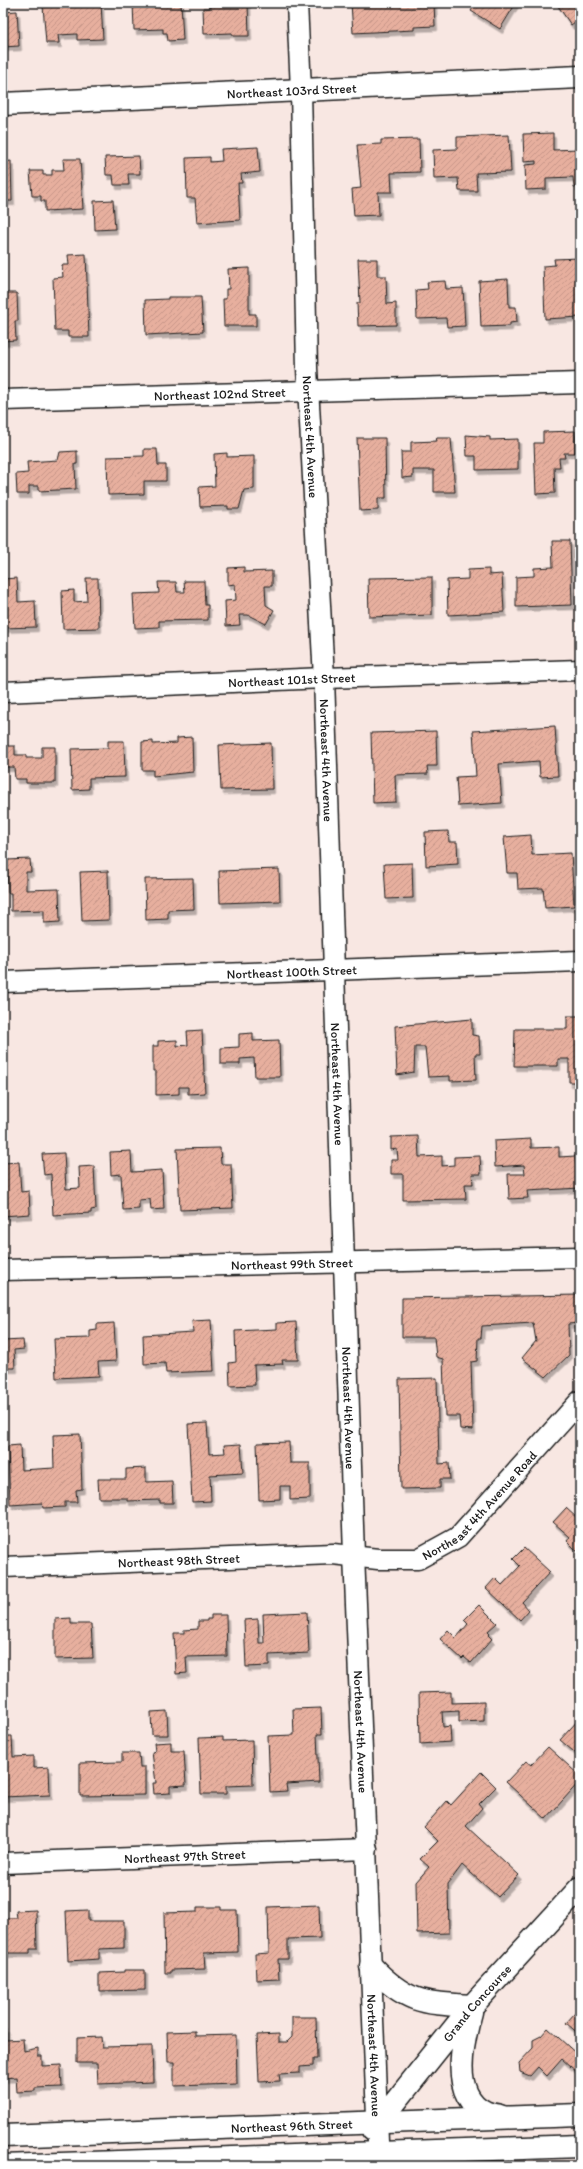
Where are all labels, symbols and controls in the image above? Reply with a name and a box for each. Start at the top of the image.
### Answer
street label: Northeast 103rd Street [226,80,357,101]
street label: Northeast 4th Avenue [300,375,322,499]
street label: Northeast 102nd Street [154,384,286,403]
street label: Northeast 101st Street [228,670,356,690]
street label: Northeast 4th Avenue [317,699,336,822]
street label: Northeast 100th Street [226,962,357,981]
street label: Northeast 4th Avenue [328,1022,347,1146]
street label: Northeast 99th Street [231,1255,353,1272]
street label: Northeast 4th Avenue [339,1346,359,1470]
street label: Northeast 4th Avenue Road [419,1447,540,1563]
street label: Northeast 98th Street [117,1550,240,1570]
street label: Northeast 4th Avenue [351,1670,371,1793]
street label: Northeast 97th Street [124,1846,246,1866]
street label: Grand Concourse [439,1961,514,2044]
street label: Northeast 4th Avenue [364,1994,384,2117]
street label: Northeast 96th Street [231,2116,353,2135]

